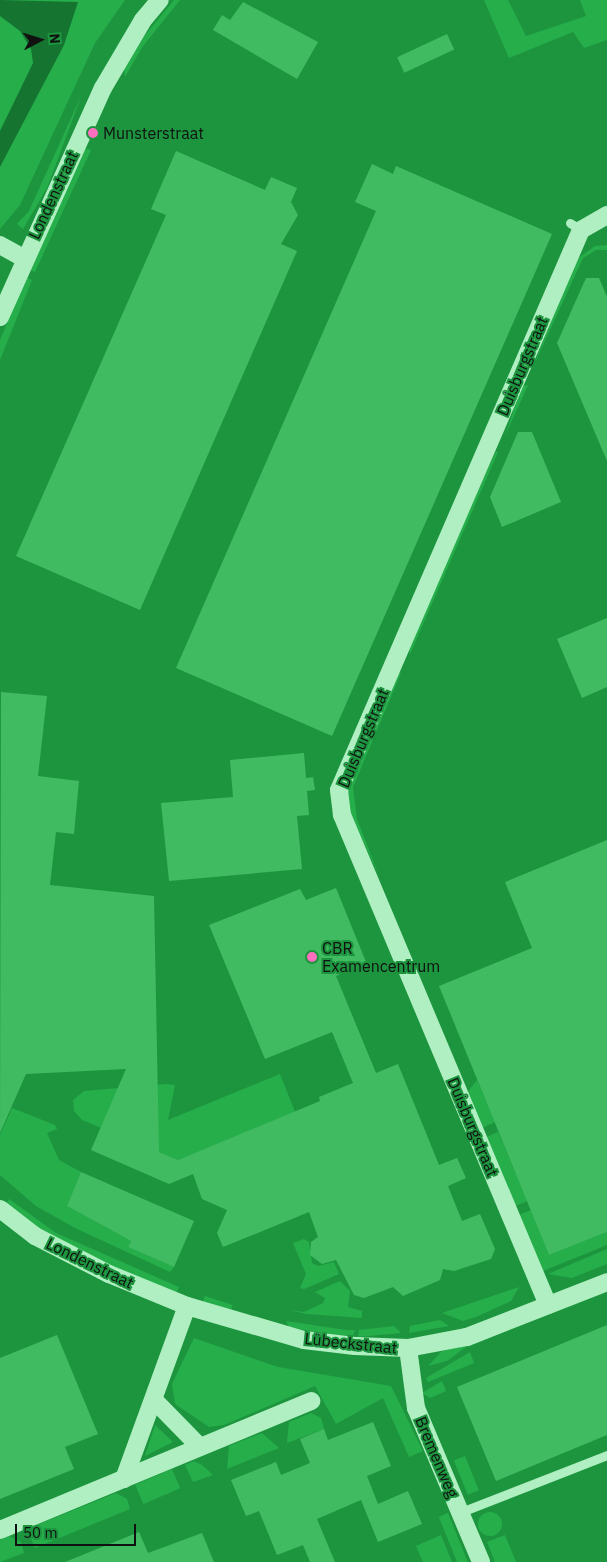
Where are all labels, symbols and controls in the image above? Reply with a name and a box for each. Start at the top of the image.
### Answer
north arrow [15,15,65,65]
text: N [46,33,64,45]
place label: Munsterstraat [103,123,204,143]
marker: Munsterstraat [87,127,99,139]
street label: Londenstraat [24,148,82,242]
street label: Duisburgstraat [493,314,551,418]
street label: Duisburgstraat [334,686,392,790]
place label: CBR Examencentrum [322,938,440,976]
marker: CBR Examencentrum [306,951,318,963]
street label: Duisburgstraat [444,1075,502,1179]
street label: Londenstraat [43,1234,137,1292]
street label: Lübeckstraat [304,1329,398,1357]
street label: Bremenweg [411,1414,463,1500]
scale bar [18,1514,139,1546]
text: 50 m [23,1523,58,1542]

